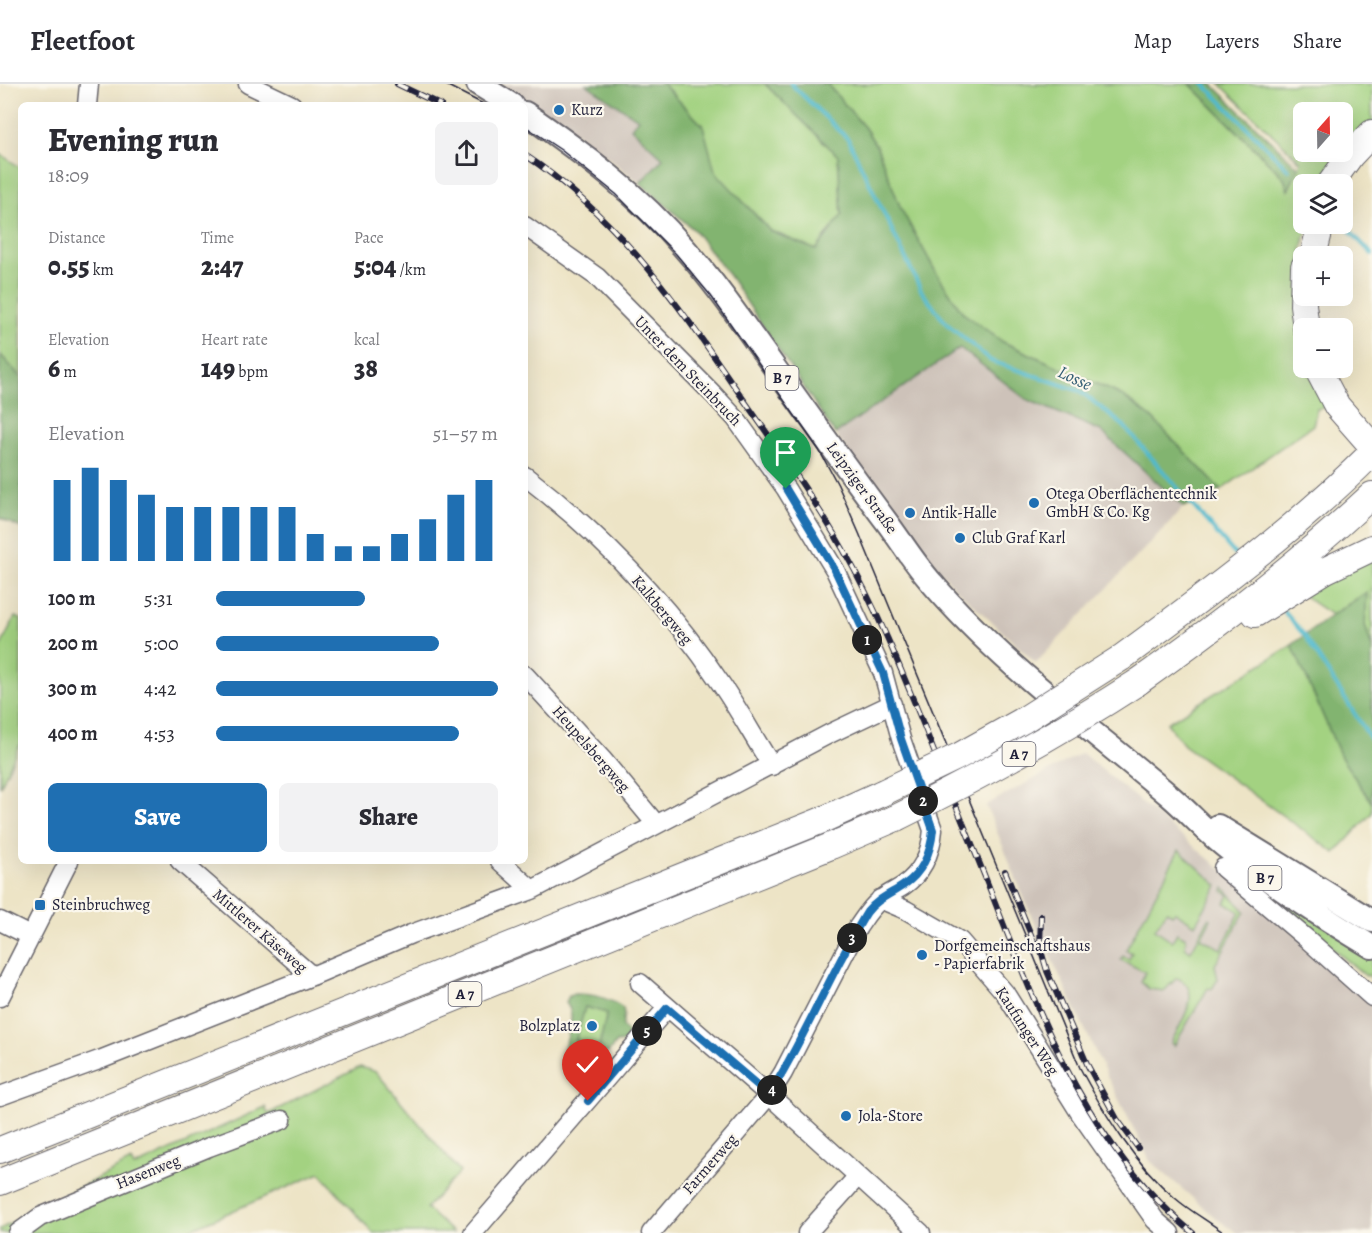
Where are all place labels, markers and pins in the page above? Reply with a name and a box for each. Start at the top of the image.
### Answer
place label: Kurz [571,99,603,121]
marker: Kurz [552,103,566,117]
pin [760,427,811,489]
place label: Otega Oberflächentechnik GmbH & Co. Kg [1046,483,1217,523]
marker: Otega Oberflächentechnik GmbH & Co. Kg [1027,496,1041,510]
place label: Antik-Halle [921,502,997,524]
marker: Antik-Halle [903,506,917,520]
place label: Club Graf Karl [972,527,1066,549]
marker: Club Graf Karl [953,531,967,545]
pin: 1 [852,625,882,655]
pin: 2 [908,786,938,816]
place label: Steinbruchweg [52,894,150,916]
marker: Steinbruchweg [33,898,47,912]
pin: 3 [837,923,867,953]
place label: Dorfgemeinschaftshaus - Papierfabrik [934,935,1090,975]
marker: Dorfgemeinschaftshaus - Papierfabrik [915,948,929,962]
place label: Bolzplatz [519,1015,580,1037]
pin: 5 [632,1016,662,1046]
marker: Bolzplatz [585,1019,599,1033]
pin [562,1039,613,1101]
pin: 4 [757,1075,787,1105]
place label: Jola-Store [858,1105,923,1127]
marker: Jola-Store [839,1109,853,1123]

